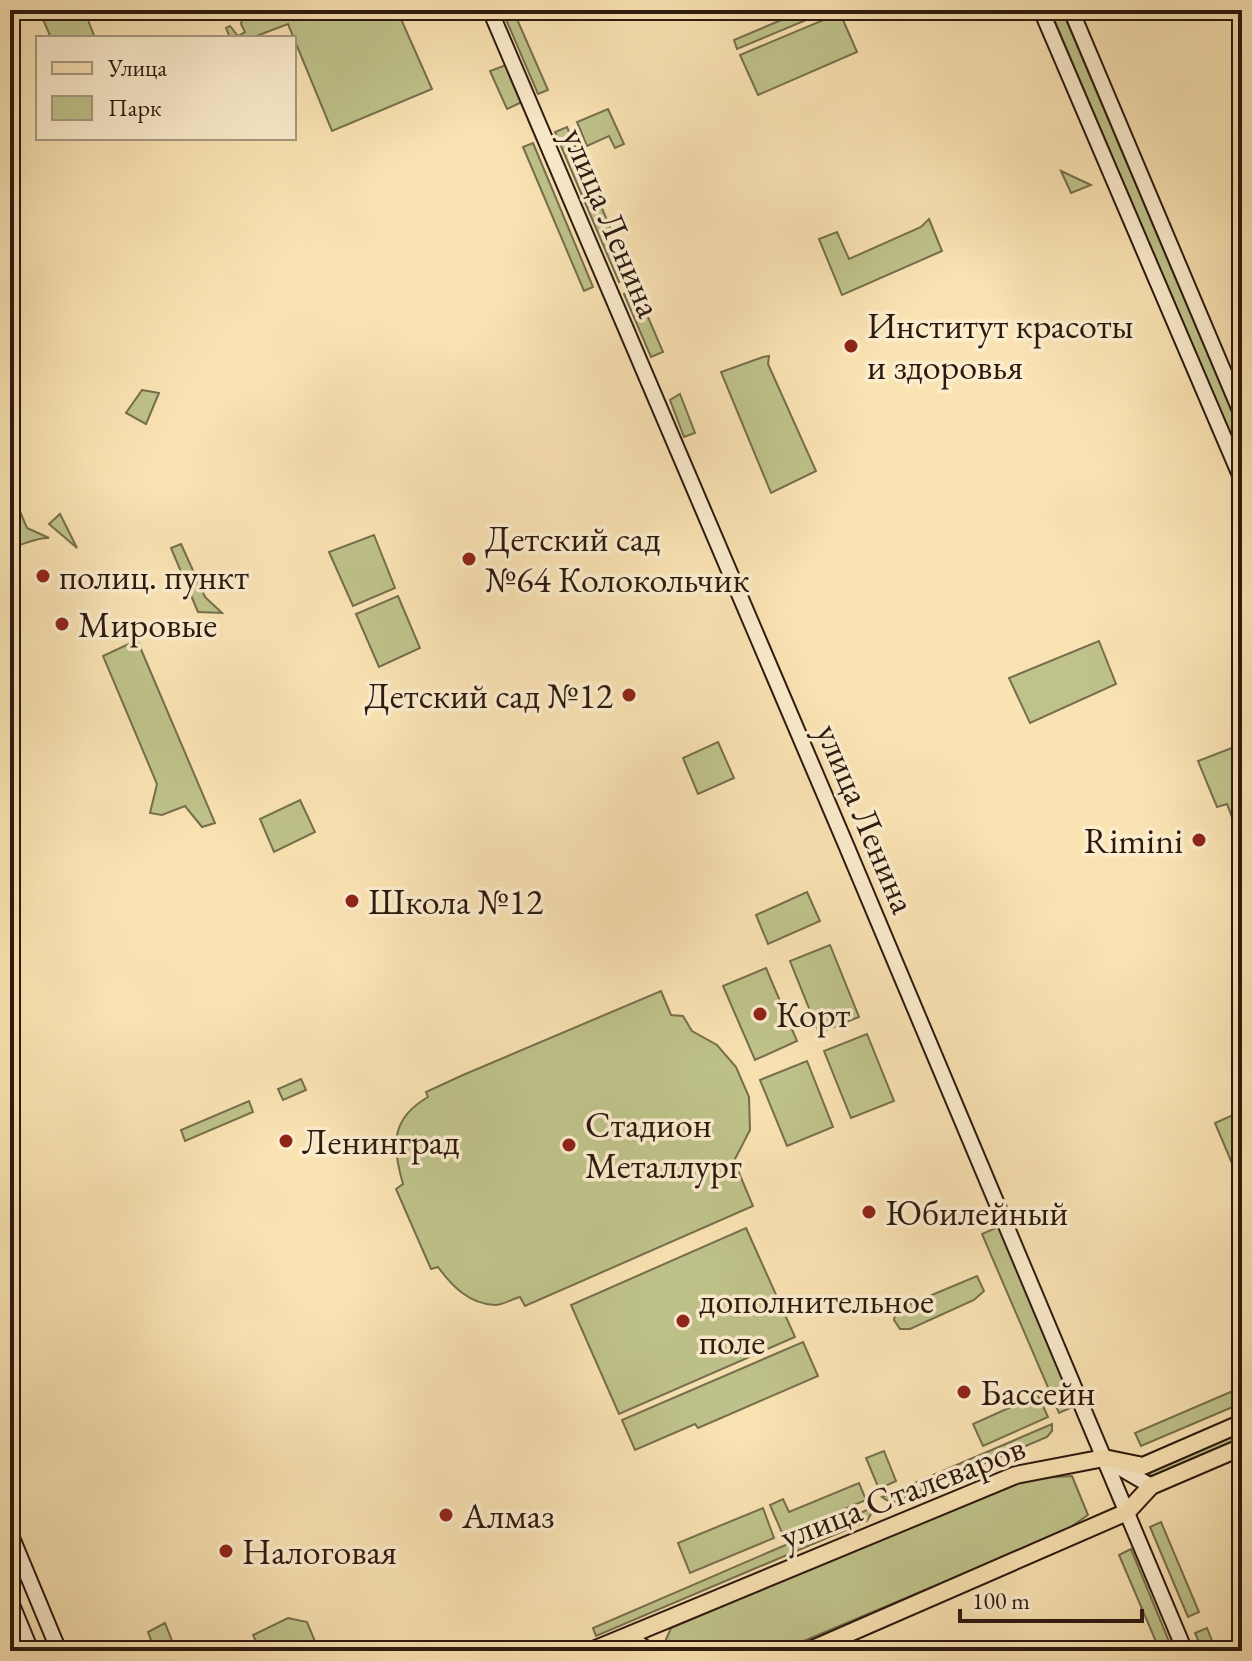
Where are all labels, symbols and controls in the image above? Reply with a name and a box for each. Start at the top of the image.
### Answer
legend [36,36,296,140]
text: Улица [107,52,167,83]
text: Парк [108,92,162,123]
street label: улица Ленина [551,120,674,325]
place label: Институт красоты и здоровья [867,302,1134,390]
marker: Институт красоты и здоровья [842,337,860,355]
place label: Детский сад №64 Колокольчик [485,515,750,603]
marker: Детский сад №64 Колокольчик [460,550,478,568]
place label: полиц. пункт [59,553,249,600]
marker: полиц. пункт [34,567,52,585]
place label: Мировые [78,601,217,648]
marker: Мировые [53,615,71,633]
place label: Детский сад №12 [364,672,613,719]
marker: Детский сад №12 [620,686,638,704]
street label: улица Ленина [805,716,928,921]
place label: Rimini [1084,817,1183,864]
marker: Rimini [1190,831,1208,849]
place label: Школа №12 [368,878,543,925]
marker: Школа №12 [343,892,361,910]
place label: Корт [776,991,851,1038]
marker: Корт [751,1005,769,1023]
place label: Стадион Металлург [585,1101,742,1189]
place label: Ленинград [302,1118,460,1165]
marker: Ленинград [277,1132,295,1150]
marker: Стадион Металлург [560,1136,578,1154]
place label: Юбилейный [885,1189,1068,1236]
marker: Юбилейный [860,1203,878,1221]
place label: дополнительное поле [699,1277,934,1365]
marker: дополнительное поле [674,1312,692,1330]
place label: Бассейн [980,1369,1095,1416]
marker: Бассейн [955,1383,973,1401]
street label: улица Сталеваров [773,1423,1031,1560]
place label: Алмаз [461,1492,554,1539]
marker: Алмаз [437,1506,455,1524]
place label: Налоговая [242,1528,397,1575]
marker: Налоговая [217,1542,235,1560]
scale bar [960,1573,1142,1623]
text: 100 m [972,1585,1030,1616]

